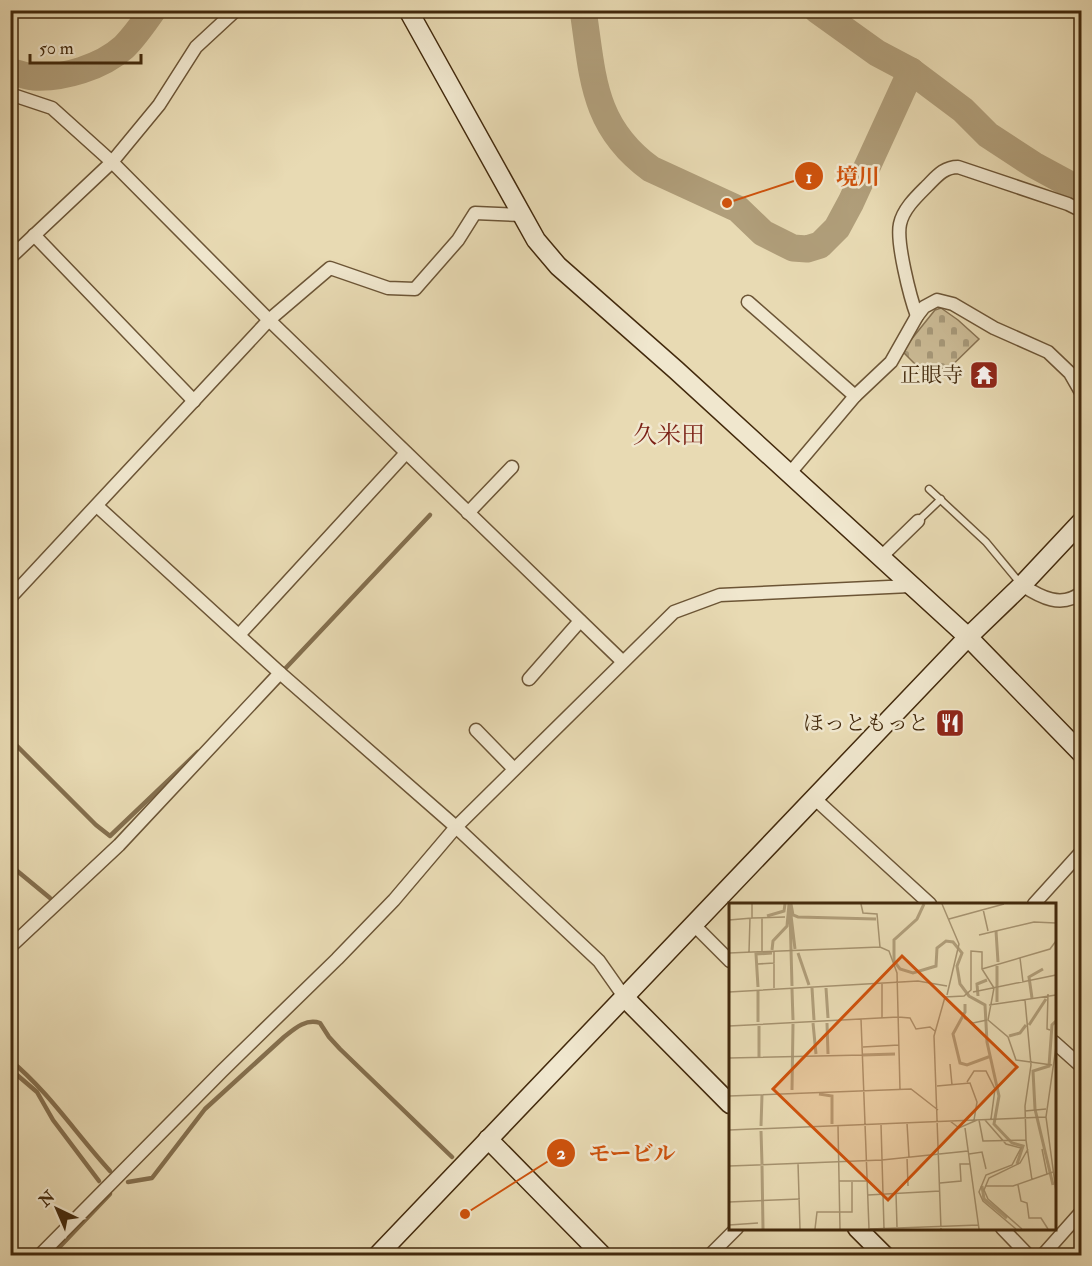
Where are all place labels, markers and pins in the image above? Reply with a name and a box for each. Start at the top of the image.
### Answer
callout: 境川 [794,156,892,196]
temple icon: 正眼寺 [968,359,1000,391]
place label: 正眼寺 [900,362,963,389]
restaurant icon: ほっともっと [934,707,966,739]
place label: ほっともっと [803,710,929,737]
callout: モービル [546,1133,687,1173]

